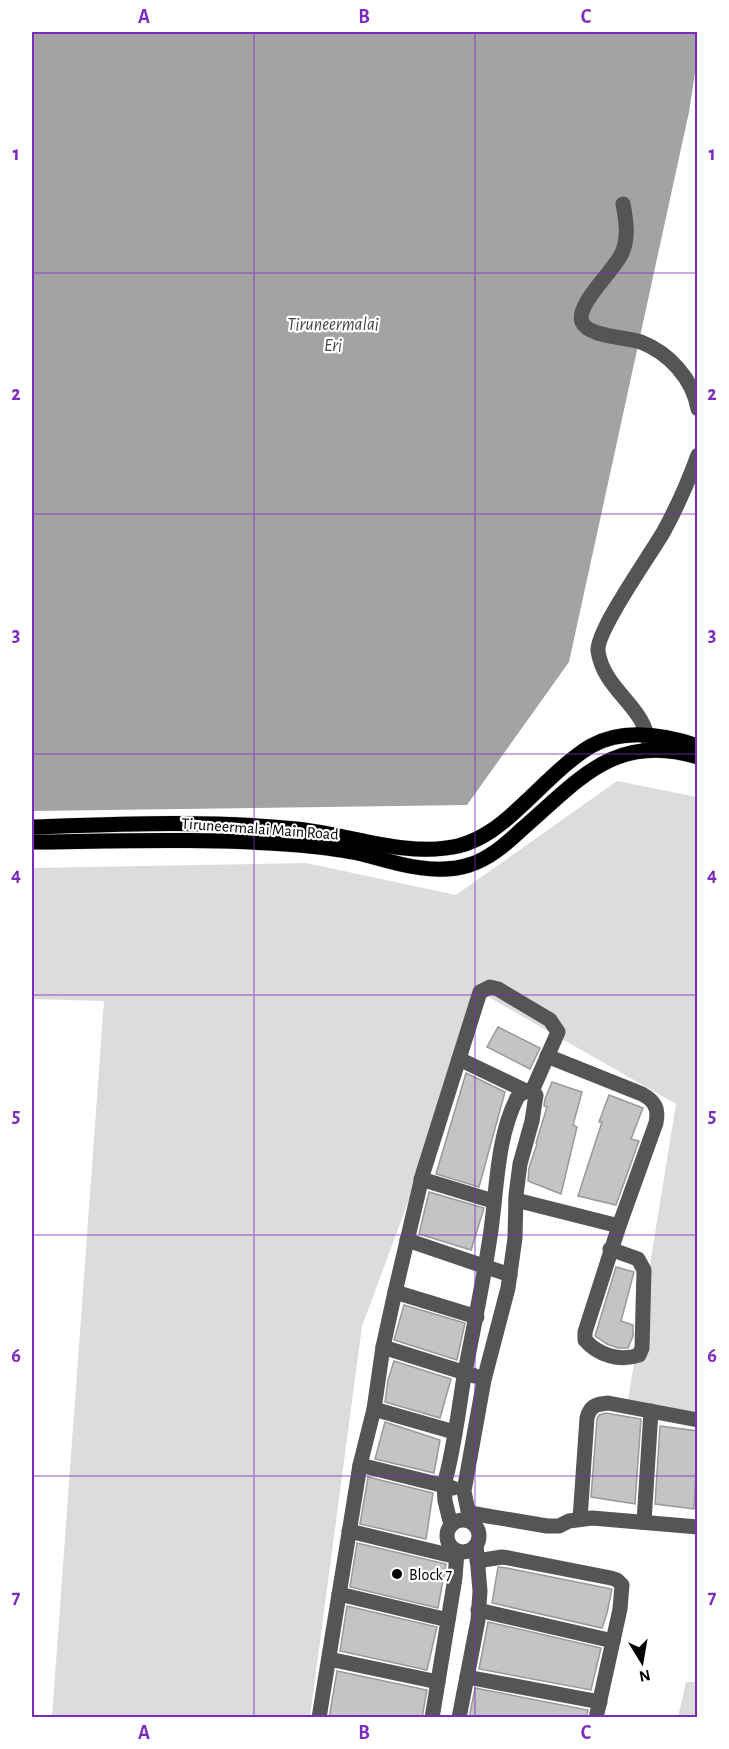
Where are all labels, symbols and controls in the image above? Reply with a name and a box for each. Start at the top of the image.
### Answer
text: A [138,7,150,27]
text: B [358,7,370,27]
text: C [581,7,592,27]
text: 1 [12,144,20,164]
text: 1 [708,144,716,164]
water label: Tiruneermalai Eri [287,316,379,355]
text: 2 [11,384,21,404]
text: 2 [707,384,717,404]
text: 3 [12,625,20,645]
text: 3 [708,625,716,645]
street label: Tiruneermalai Main Road [181,816,339,842]
text: 4 [11,865,21,885]
text: 4 [707,865,717,885]
text: 5 [12,1106,20,1126]
text: 5 [708,1106,716,1126]
text: 6 [11,1346,21,1366]
text: 6 [707,1346,717,1366]
marker: Block 7 [390,1567,404,1581]
place label: Block 7 [409,1567,452,1583]
text: 7 [12,1587,21,1607]
text: 7 [708,1587,717,1607]
north arrow [612,1632,672,1692]
text: N [638,1667,652,1685]
text: A [138,1723,150,1743]
text: B [358,1723,370,1743]
text: C [581,1723,592,1743]

